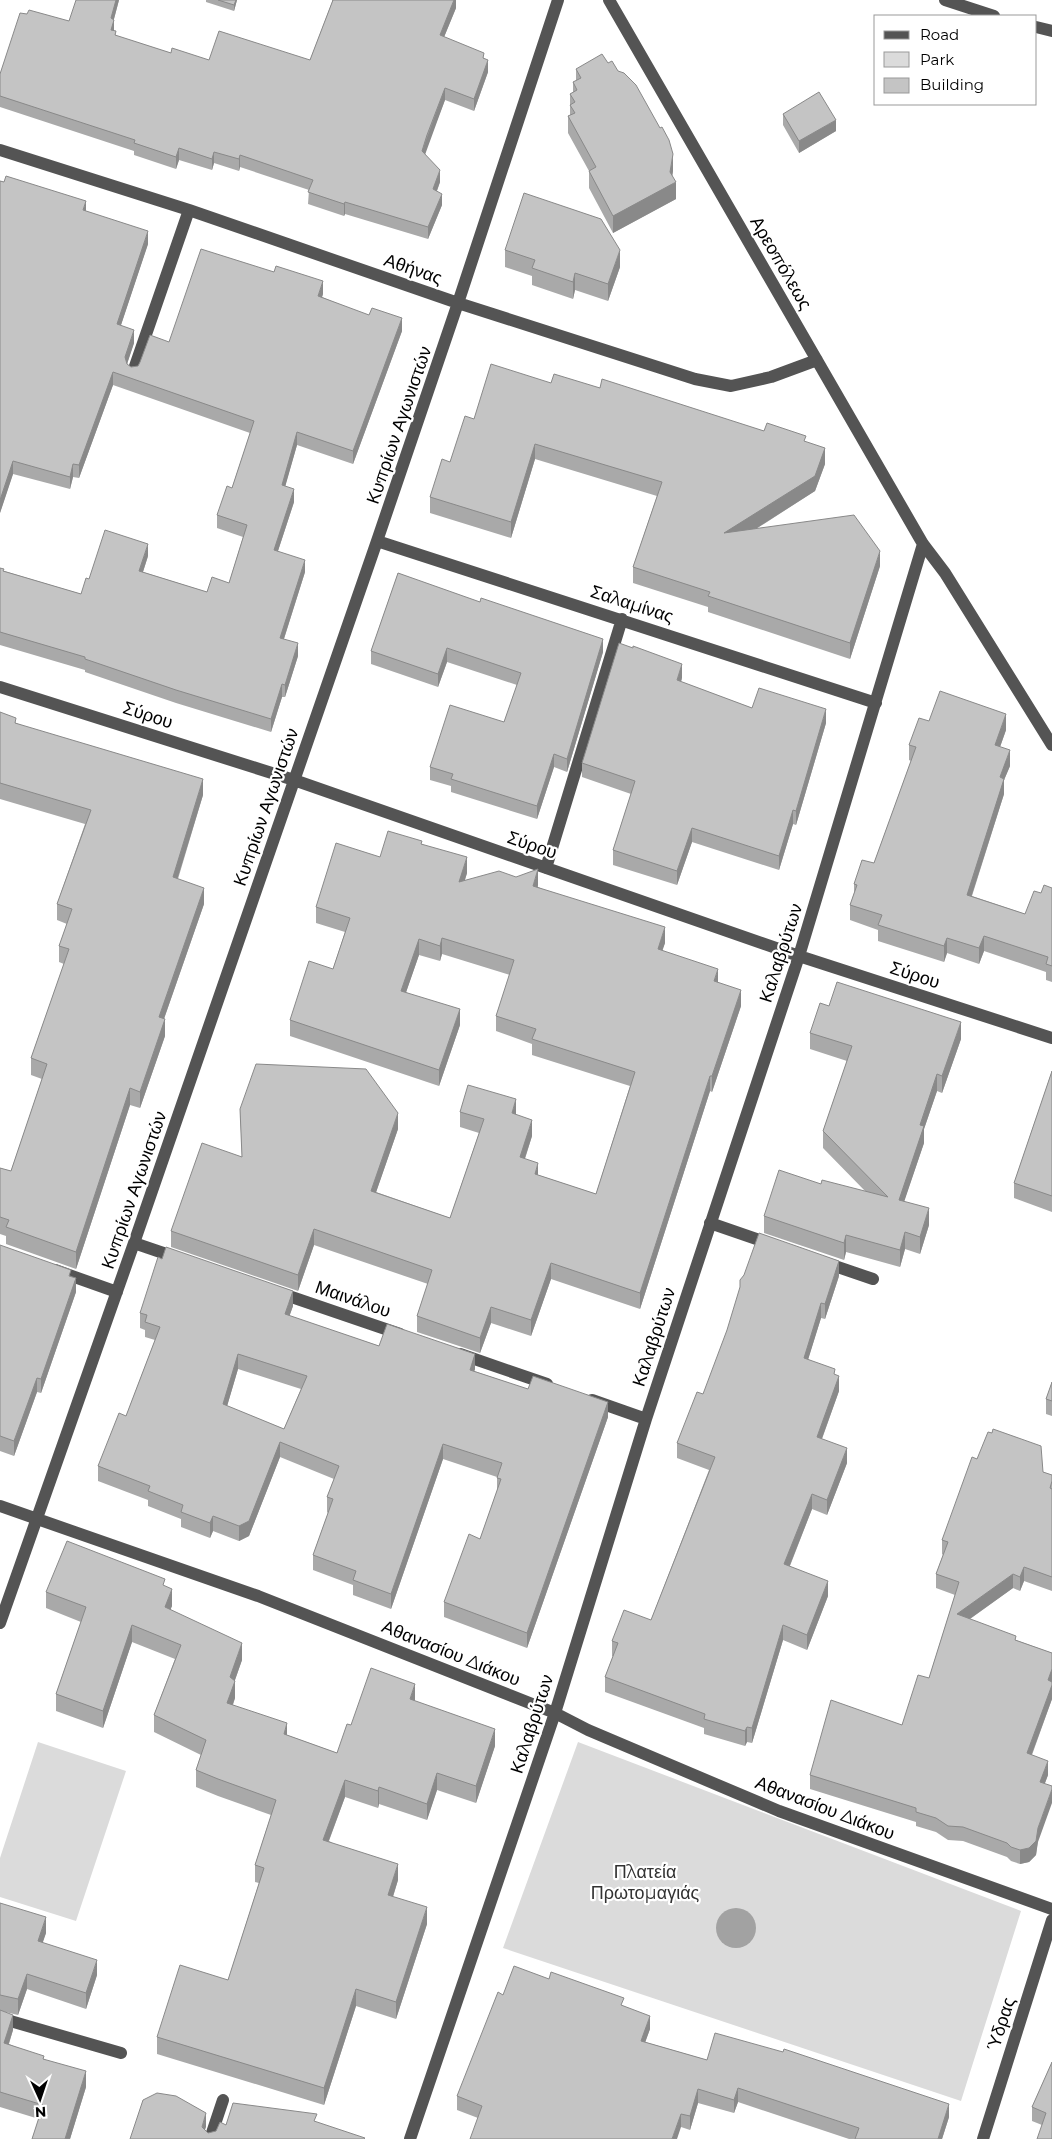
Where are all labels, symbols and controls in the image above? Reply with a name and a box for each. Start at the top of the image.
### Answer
legend [874,15,1037,105]
text: Road [920,25,959,44]
text: Park [920,50,954,69]
text: Building [920,75,984,94]
street label: Αρεοπόλεως [746,213,817,314]
street label: Αθήνας [381,249,445,289]
street label: Κυπρίων Αγωνιστών [362,343,436,507]
street label: Σαλαμίνας [588,580,677,628]
street label: Σύρου [120,697,176,733]
street label: Κυπρίων Αγωνιστών [229,725,303,889]
street label: Σύρου [504,826,560,864]
street label: Καλαβρύτων [755,901,807,1005]
street label: Σύρου [887,957,943,993]
street label: Κυπρίων Αγωνιστών [97,1108,171,1272]
street label: Μαινάλου [312,1276,394,1322]
street label: Καλαβρύτων [628,1285,680,1389]
street label: Αθανασίου Διάκου [379,1615,523,1691]
street label: Καλαβρύτων [506,1672,558,1776]
street label: Αθανασίου Διάκου [752,1771,898,1845]
park label: Πλατεία Πρωτομαγιάς [591,1861,700,1904]
street label: Ύδρας [982,1994,1020,2053]
north arrow [15,2074,65,2124]
text: N [35,2103,47,2121]

